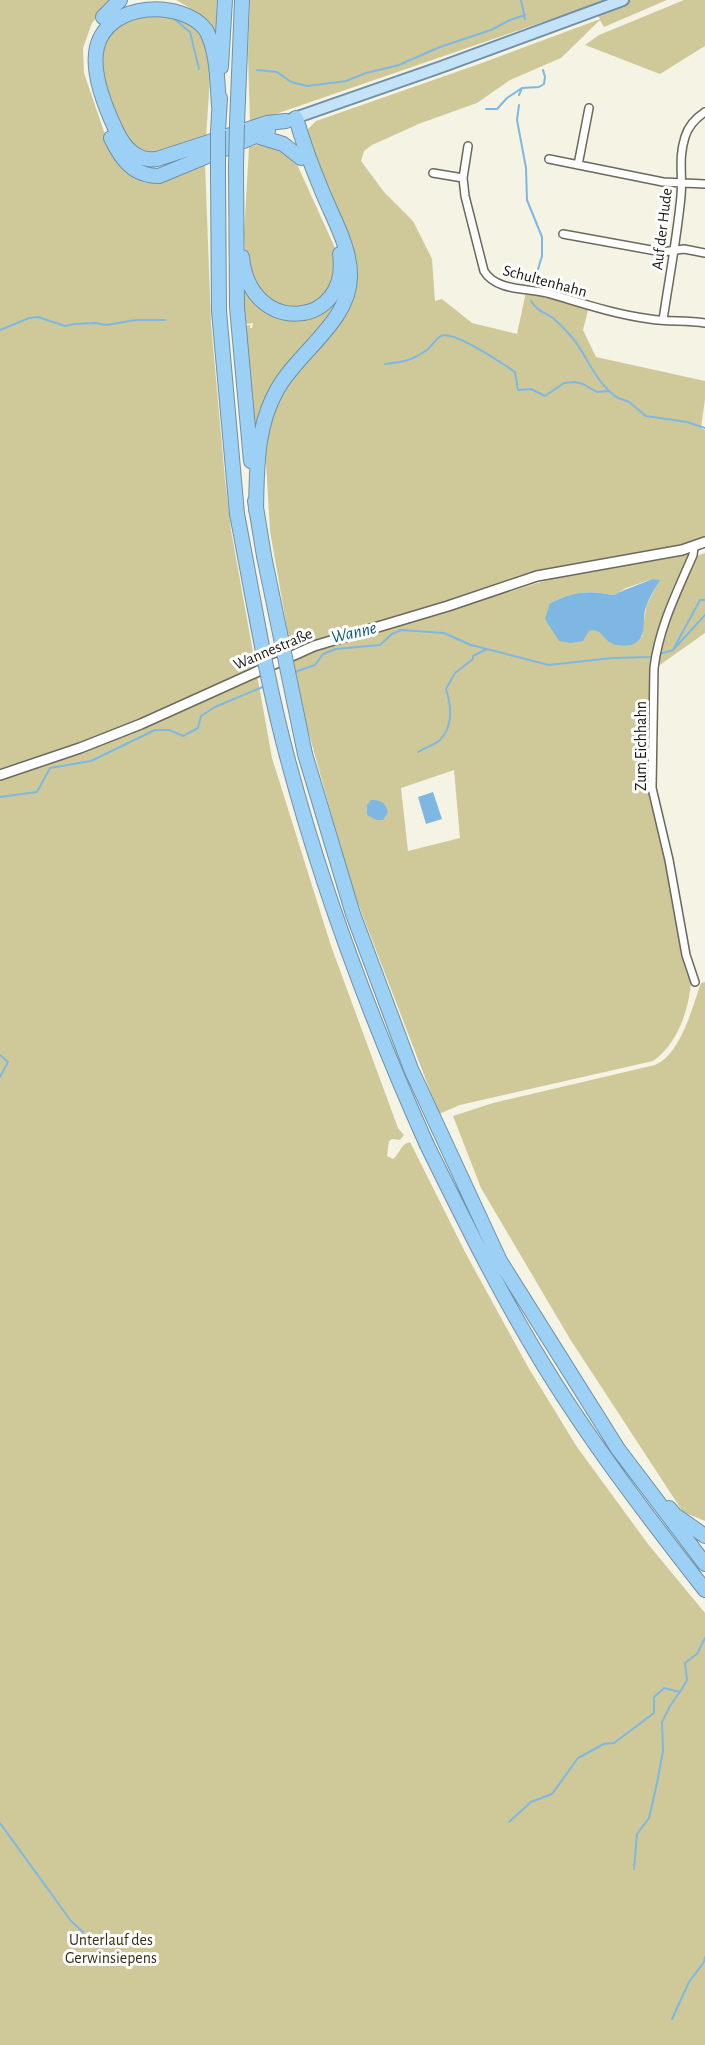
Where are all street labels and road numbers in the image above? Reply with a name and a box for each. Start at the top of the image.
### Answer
street label: Auf der Hude [649,187,675,271]
street label: Schultenhahn [501,262,589,300]
street label: Wannestraße [231,625,315,673]
street label: Zum Eichhahn [633,701,649,791]

